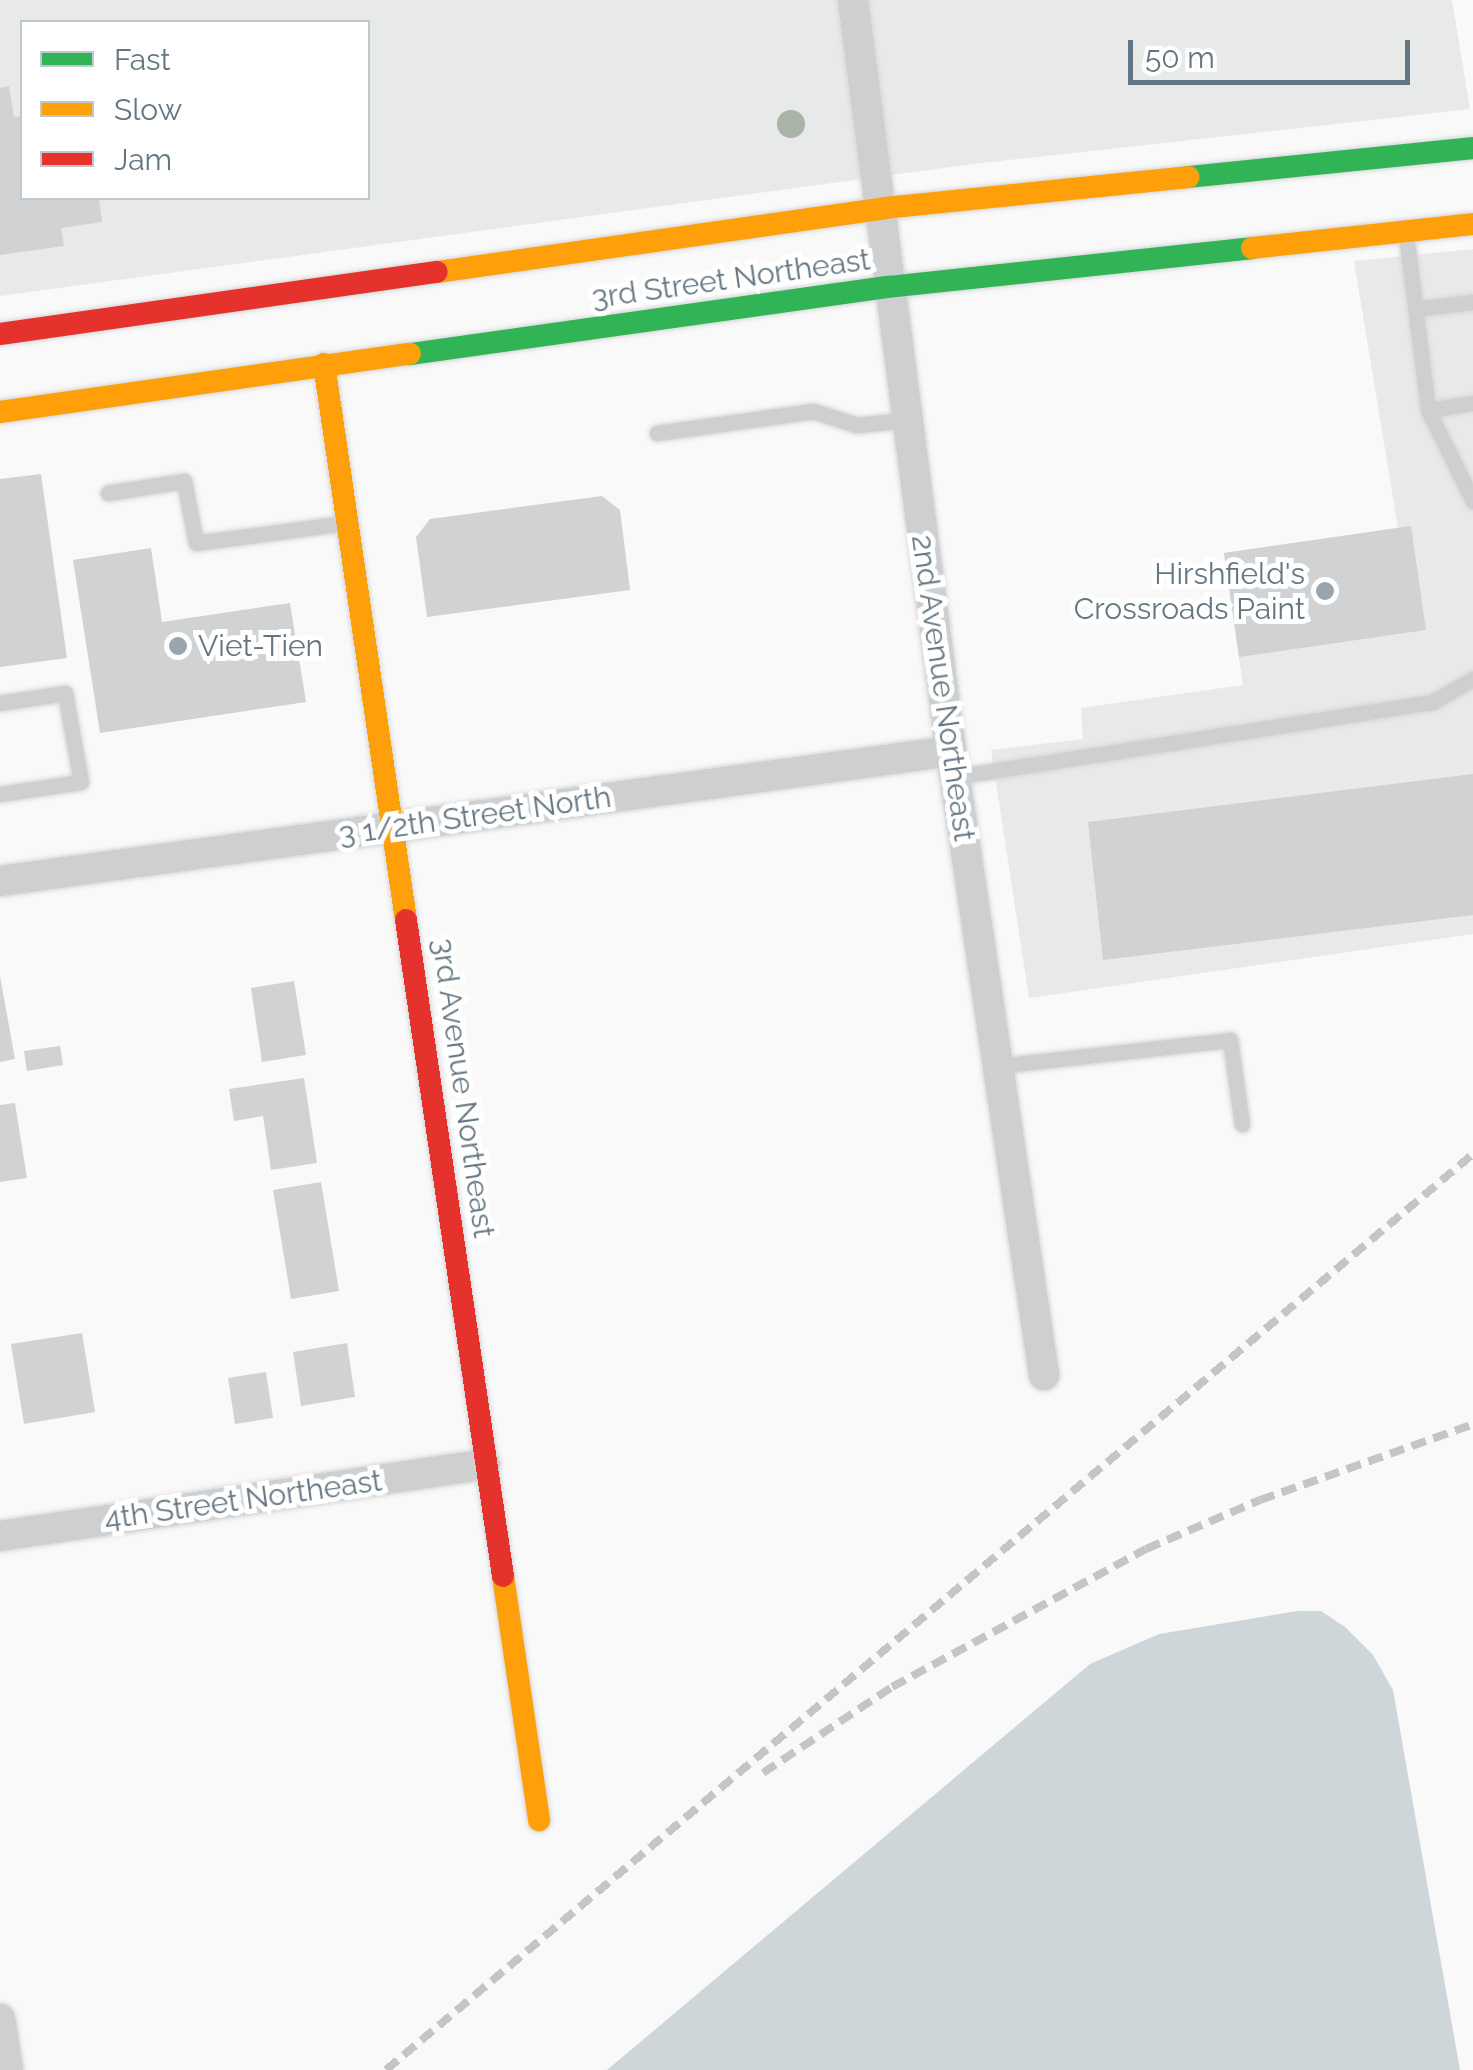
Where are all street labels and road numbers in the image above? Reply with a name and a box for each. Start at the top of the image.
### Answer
street label: 3rd Street Northeast [590,242,872,316]
street label: 2nd Avenue Northeast [904,532,982,844]
street label: 3 1/2th Street North [337,779,613,853]
street label: 3rd Avenue Northeast [424,936,502,1240]
street label: 4th Street Northeast [102,1463,384,1537]

